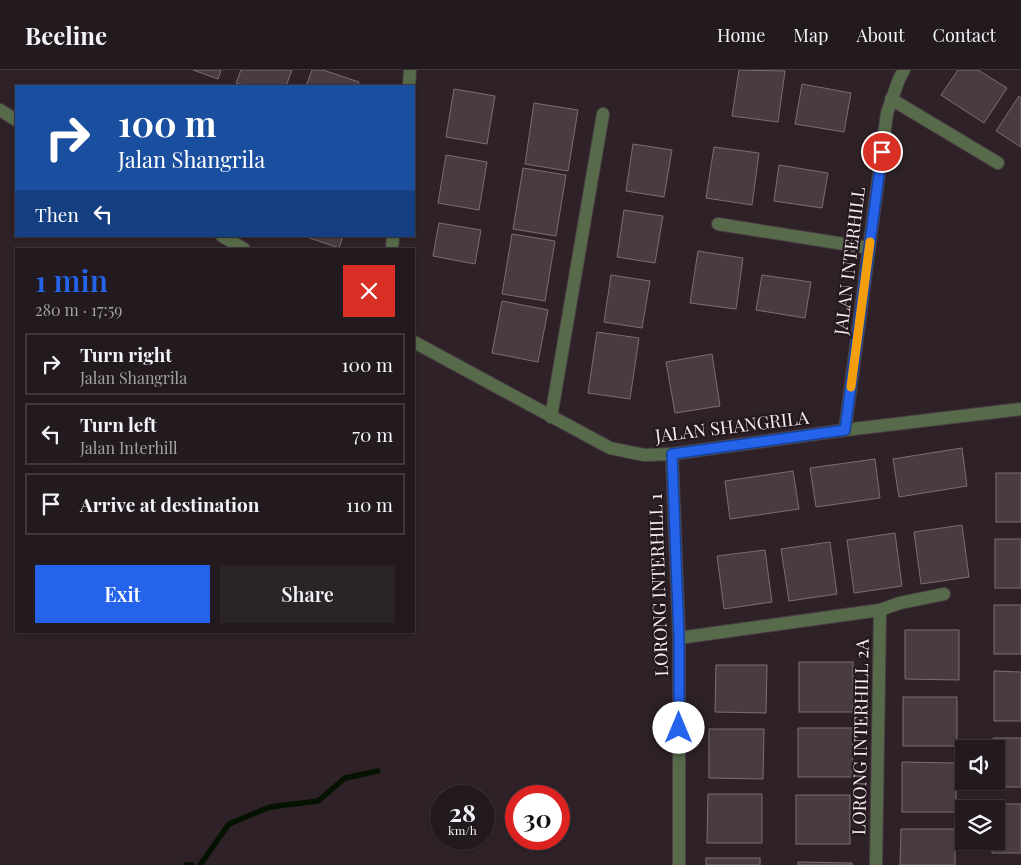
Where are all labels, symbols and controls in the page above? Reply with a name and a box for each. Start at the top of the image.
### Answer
text: Beeline [25,19,107,51]
text: Home [717,23,765,47]
text: Map [793,23,828,47]
text: About [856,23,905,47]
text: Contact [933,23,996,47]
text: 100 m [118,99,216,146]
icon: right [35,105,100,170]
pin [861,131,903,173]
icon: arrive [868,138,896,166]
text: Jalan Shangrila [118,144,265,174]
street label: JALAN INTERHILL [828,185,870,337]
icon: left [89,200,117,228]
text: Then [35,201,79,227]
text: 1 min [35,260,108,300]
button: close [343,265,395,317]
text: 280 m · 17:59 [35,299,122,320]
text: Turn right [80,341,172,367]
icon: right [37,350,65,378]
text: 100 m [342,351,393,377]
text: Jalan Shangrila [80,367,187,388]
street label: JALAN SHANGRILA [653,405,811,447]
text: Turn left [80,411,157,437]
icon: left [37,420,65,448]
text: 70 m [352,421,393,447]
text: Jalan Interhill [80,437,178,458]
icon: arrive [37,490,65,518]
text: Arrive at destination [80,491,260,517]
text: 110 m [346,491,393,517]
street label: LORONG INTERHILL 1 [643,493,673,677]
button: Exit [35,565,210,623]
button: Share [220,565,395,623]
street label: LORONG INTERHILL 2A [846,638,874,835]
position arrow [652,701,704,753]
map controls [955,740,1005,850]
button: sound [955,740,1005,790]
speed limit sign: 30 [505,785,570,850]
text: 28 [449,795,476,828]
button: layers [955,800,1005,850]
text: km/h [448,822,477,838]

